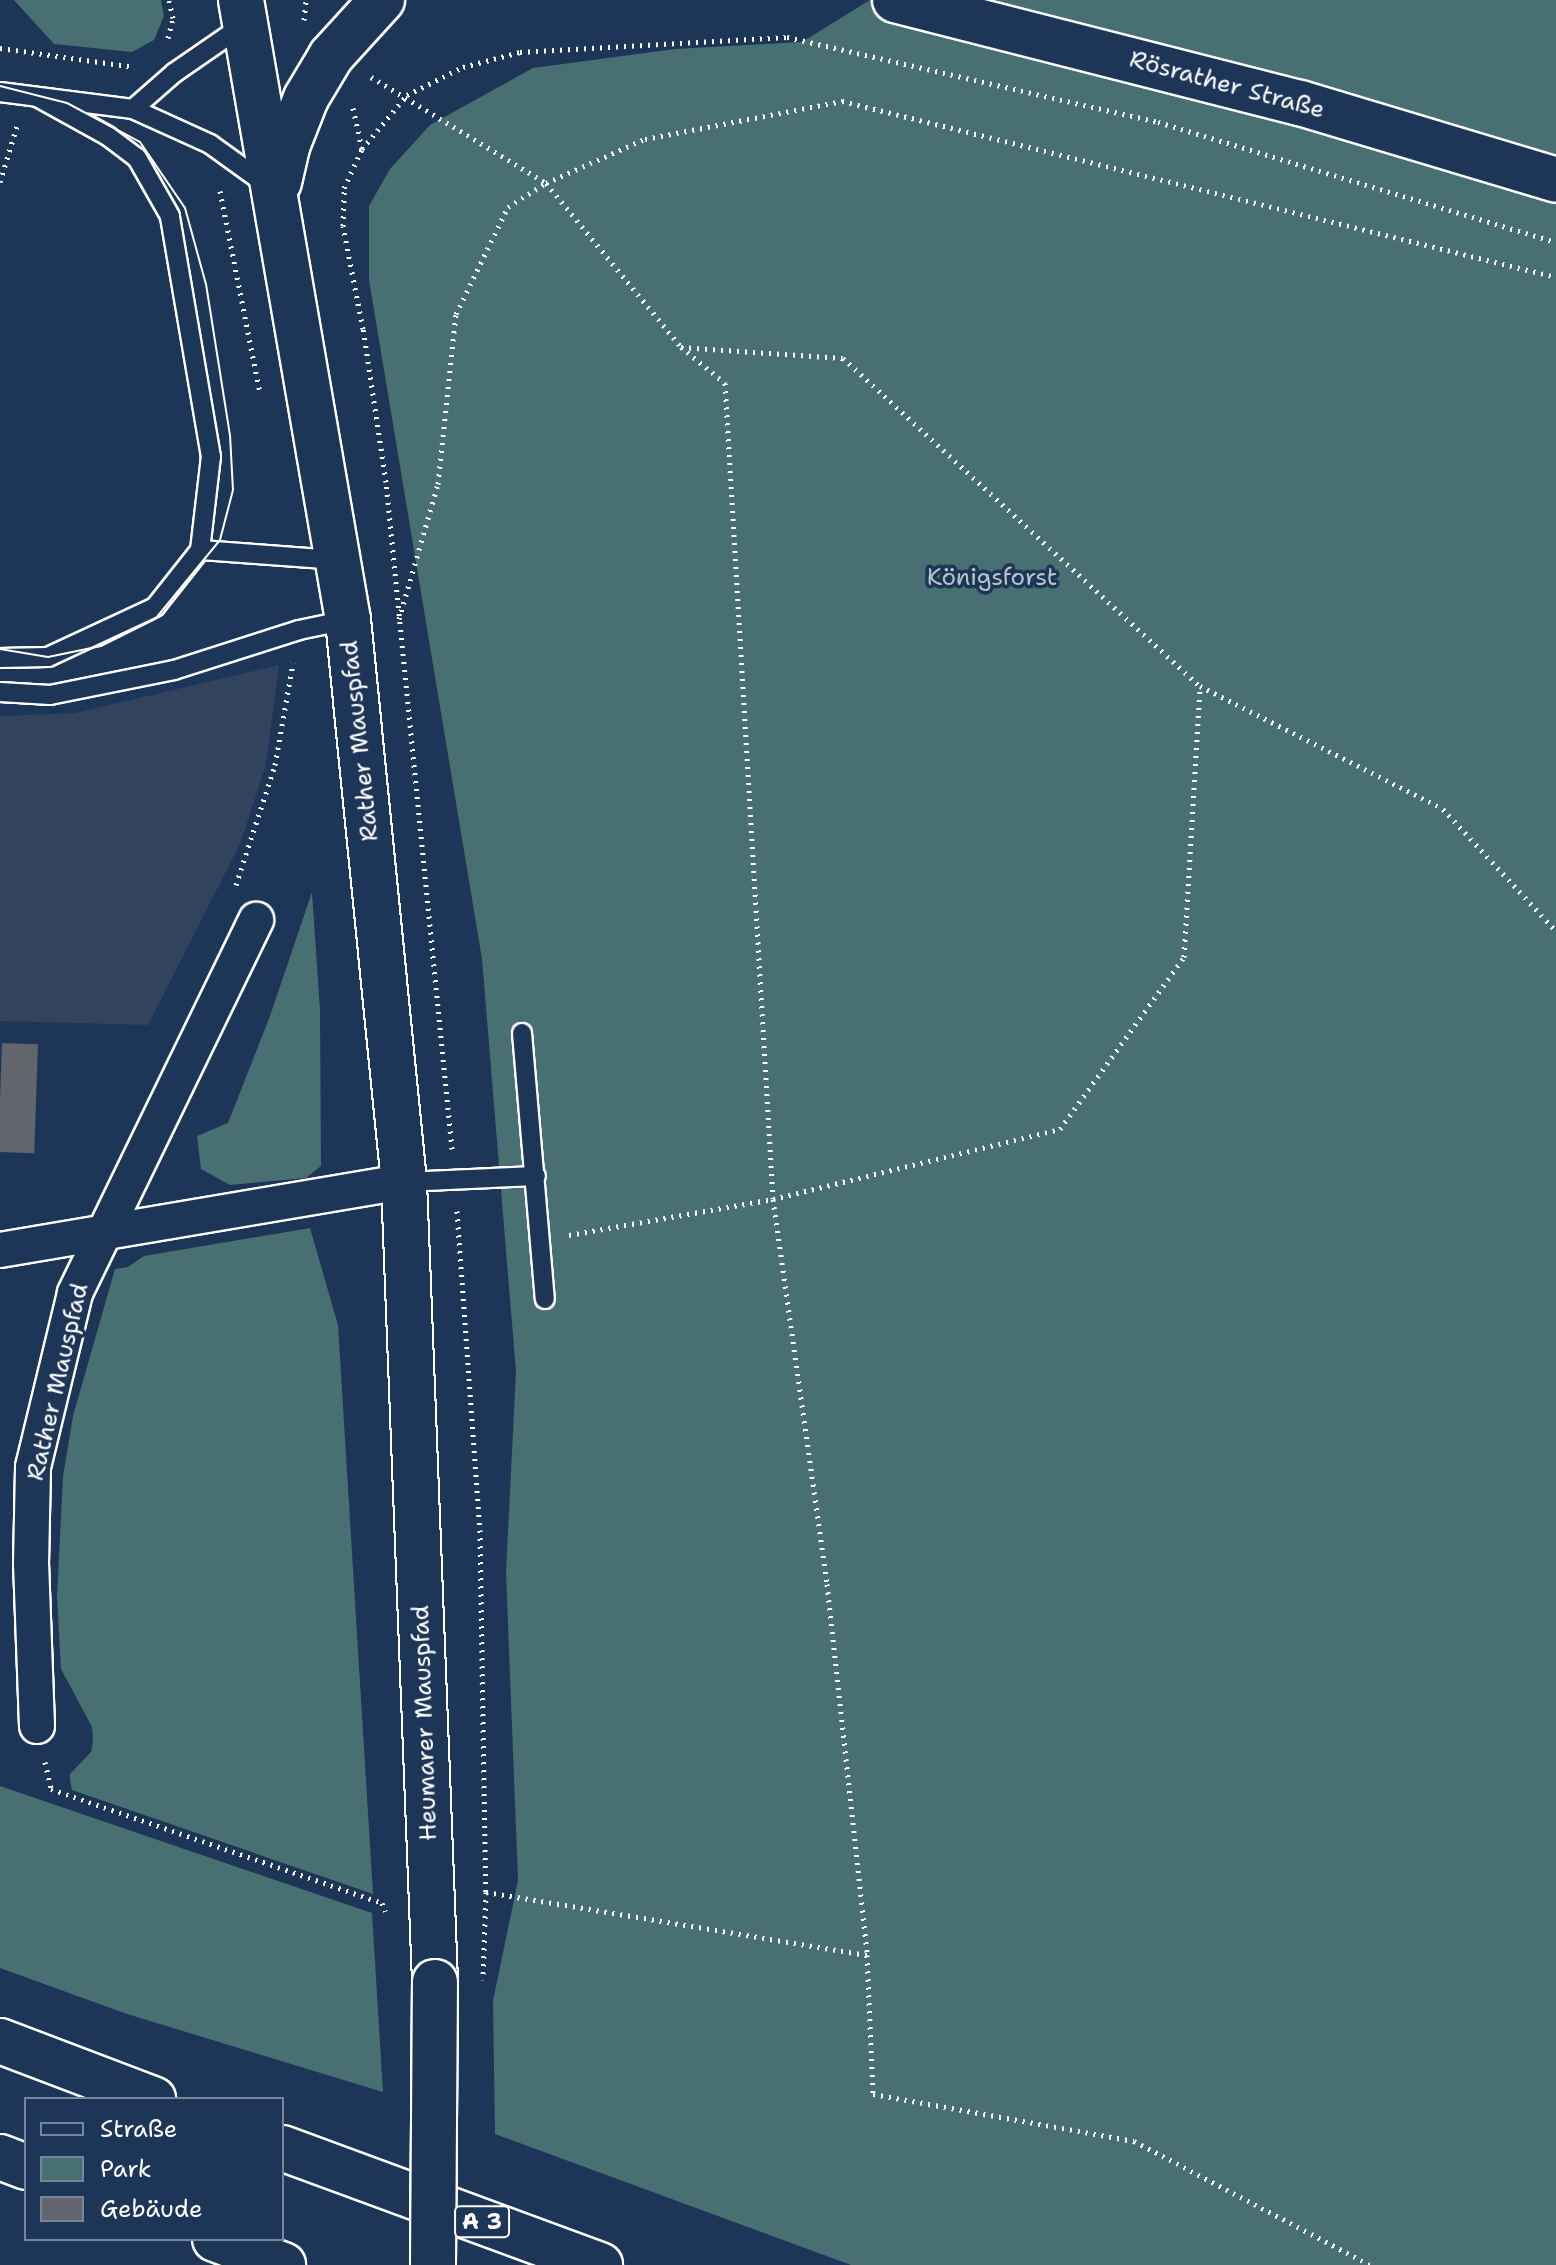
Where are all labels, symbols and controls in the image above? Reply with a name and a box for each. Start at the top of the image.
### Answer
street label: Rösrather Straße [1126,45,1328,125]
park label: Königsforst [927,564,1057,592]
street label: Rather Mauspfad [335,639,385,843]
street label: Rather Mauspfad [21,1281,95,1483]
street label: Heumarer Mauspfad [406,1605,444,1841]
legend [24,2097,284,2241]
text: Straße [100,2113,177,2145]
text: Park [100,2153,152,2185]
text: Gebäude [100,2193,202,2225]
road number: A 3 [454,2204,510,2240]

